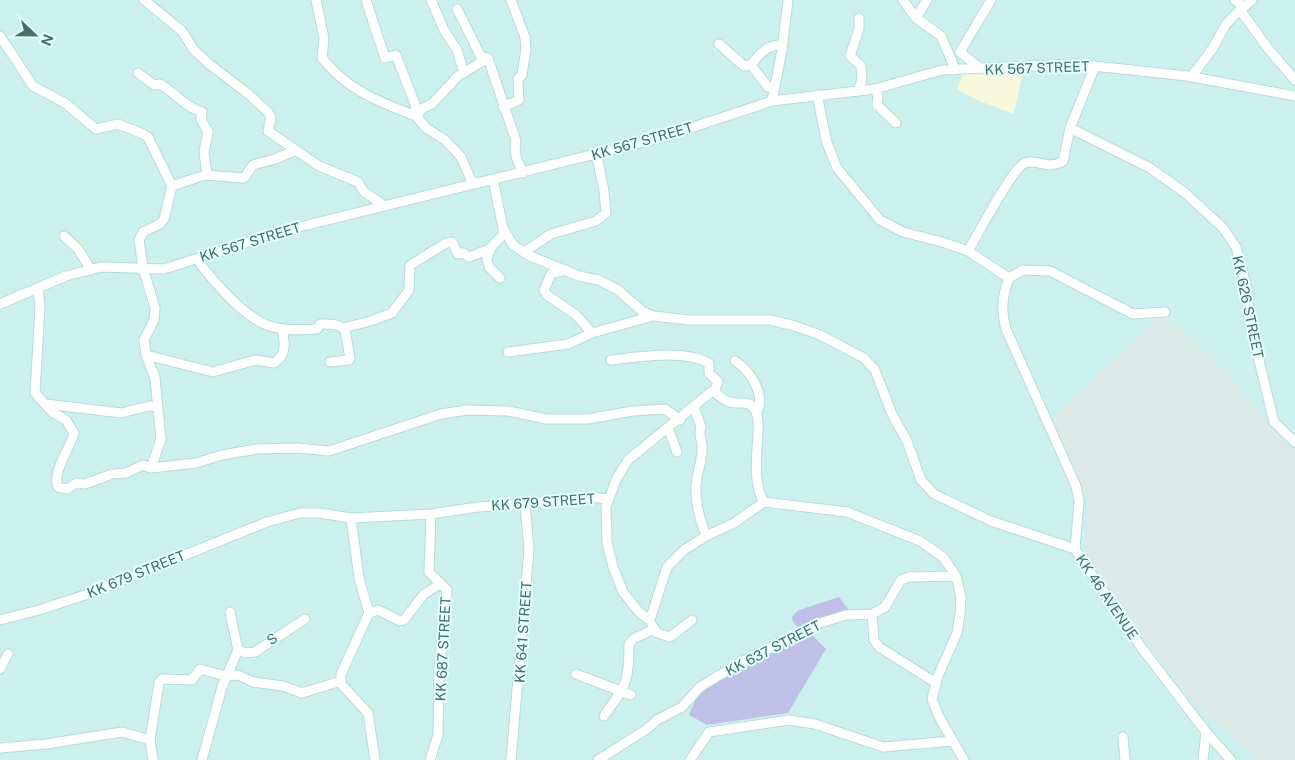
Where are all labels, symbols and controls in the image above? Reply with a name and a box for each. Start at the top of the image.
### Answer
north arrow [10,10,60,60]
text: N [38,32,57,48]
street label: KK 567 STREET [984,58,1090,78]
street label: KK 567 STREET [589,119,695,163]
street label: KK 567 STREET [198,219,302,265]
street label: KK 626 STREET [1229,254,1267,360]
street label: KK 679 STREET [490,490,596,514]
street label: KK 679 STREET [85,547,187,601]
street label: KK 46 AVENUE [1073,552,1141,642]
street label: KK 641 STREET [511,581,535,683]
street label: KK 687 STREET [432,596,454,702]
street label: KK 637 STREET [723,617,823,679]
street label: S [264,630,280,648]

